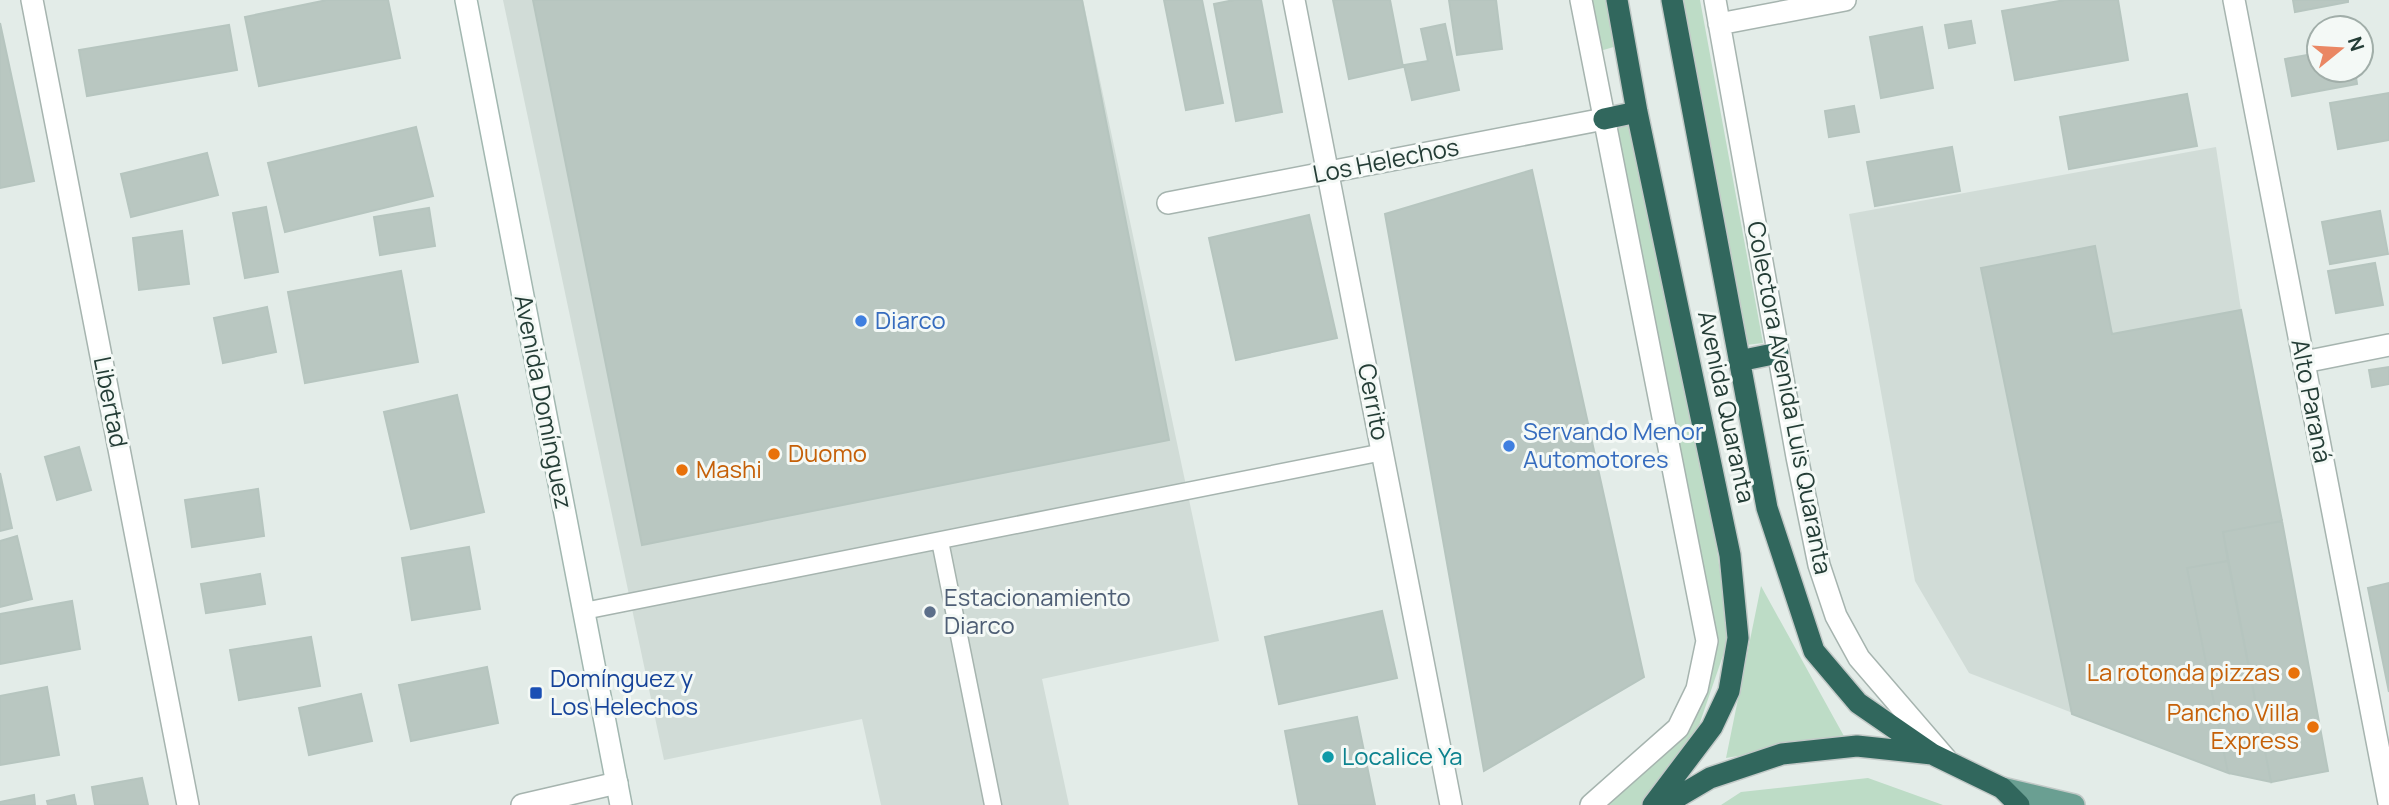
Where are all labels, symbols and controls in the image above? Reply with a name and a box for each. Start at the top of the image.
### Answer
north arrow [2305,14,2375,84]
text: N [2342,33,2371,54]
street label: Los Helechos [1310,129,1462,190]
street label: Colectora Avenida Luis Quaranta [1740,218,1841,577]
street label: Avenida Domínguez [508,292,581,512]
place label: Diarco [875,303,946,336]
street label: Avenida Quaranta [1691,308,1764,506]
marker: Diarco [853,313,869,329]
street label: Alto Paraná [2284,336,2341,465]
street label: Libertad [87,353,136,450]
street label: Cerrito [1351,361,1398,443]
place label: Servando Menor Automotores [1523,414,1704,475]
place label: Duomo [788,436,867,469]
marker: Servando Menor Automotores [1501,438,1517,454]
marker: Duomo [766,446,782,462]
place label: Mashi [696,452,762,485]
marker: Mashi [674,462,690,478]
place label: Estacionamiento Diarco [944,580,1131,641]
marker: Estacionamiento Diarco [922,604,938,620]
place label: La rotonda pizzas [2087,655,2280,688]
place label: Domínguez y Los Helechos [550,661,698,722]
marker: La rotonda pizzas [2286,665,2302,681]
marker: Domínguez y Los Helechos [528,685,544,701]
place label: Pancho Villa Express [2167,695,2299,756]
marker: Pancho Villa Express [2305,719,2321,735]
place label: Localice Ya [1342,739,1463,772]
marker: Localice Ya [1320,749,1336,765]

